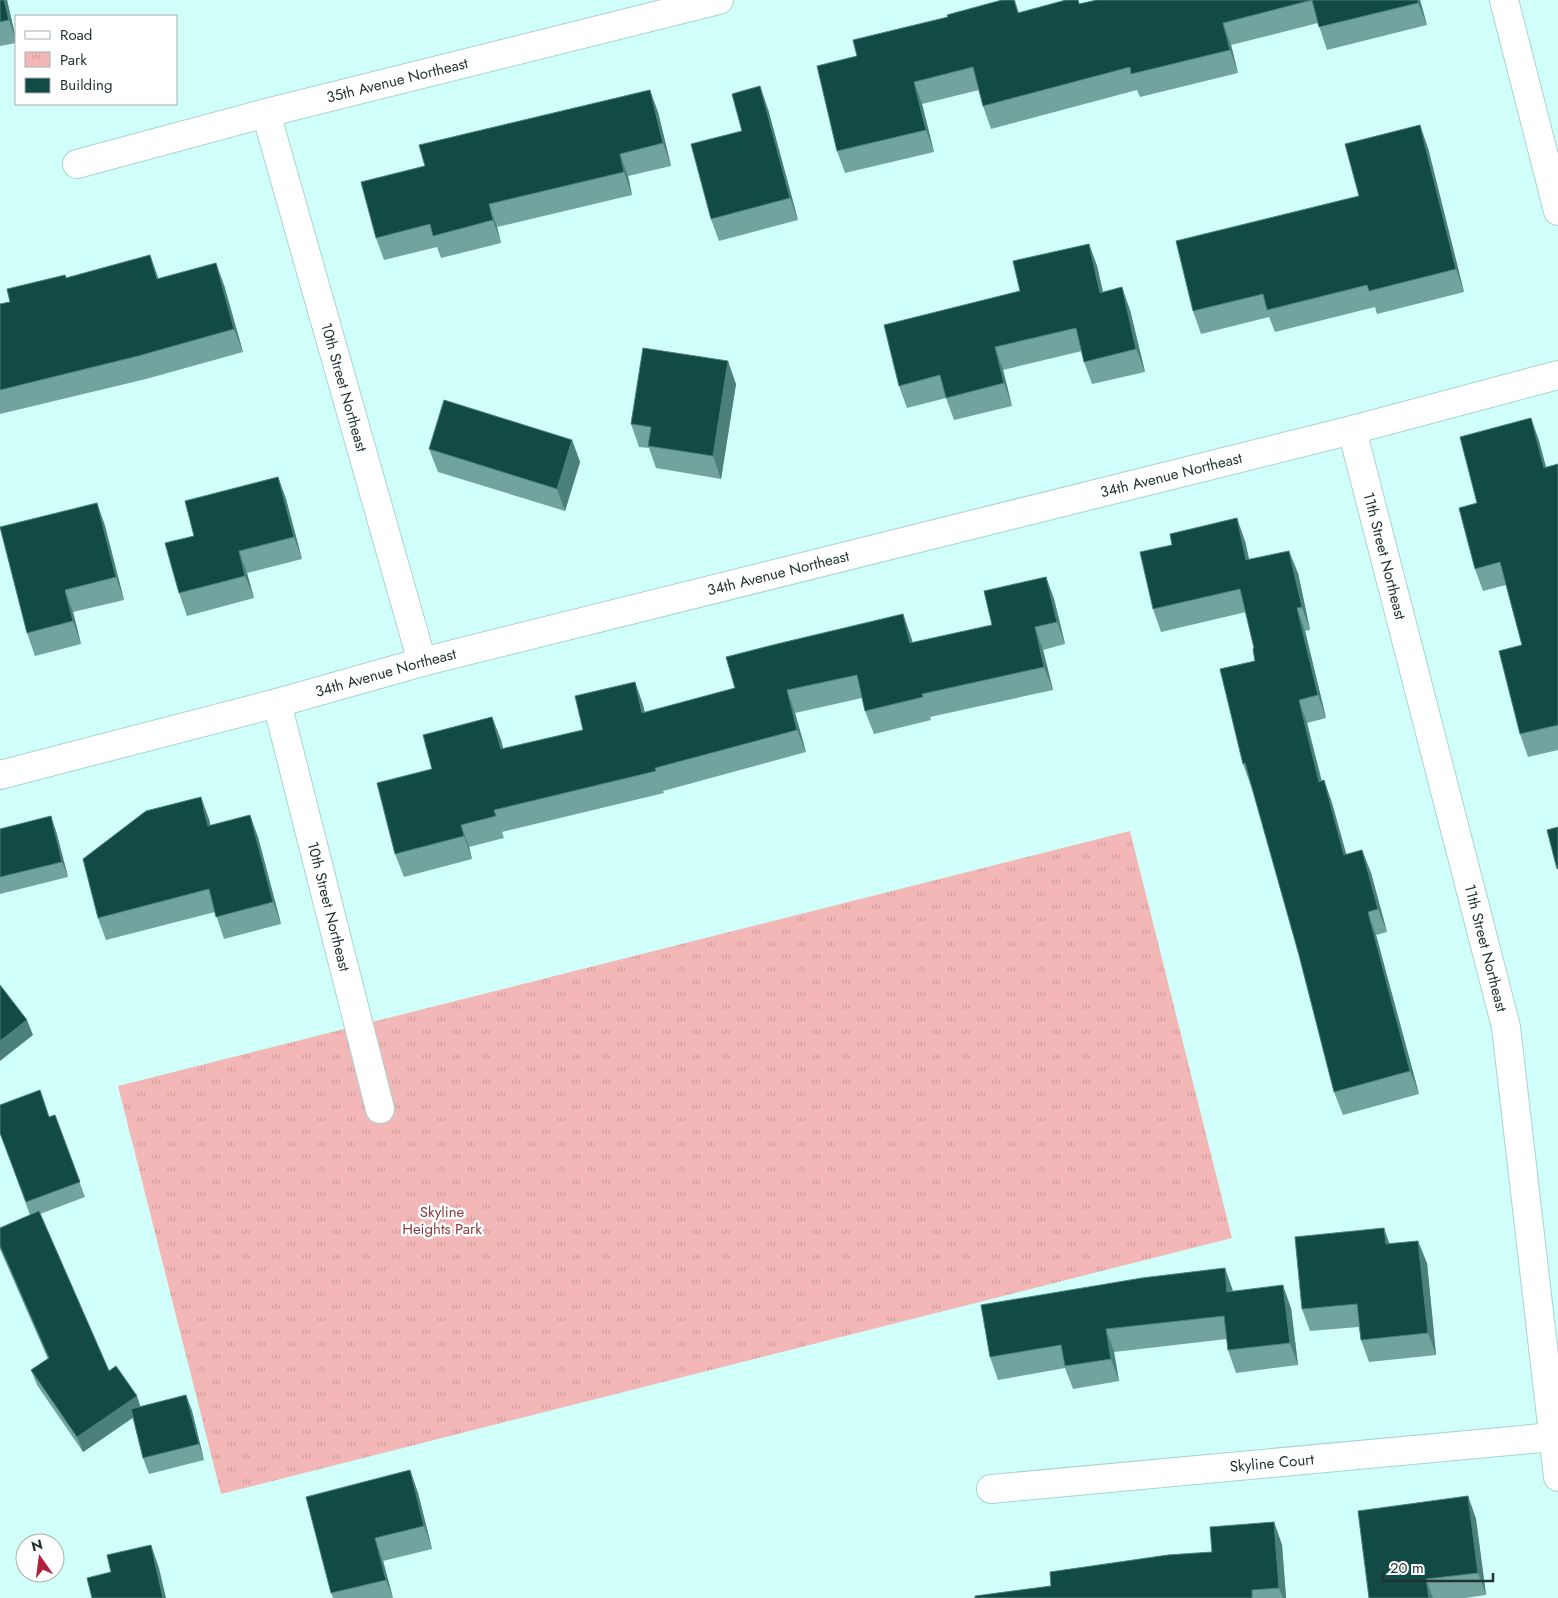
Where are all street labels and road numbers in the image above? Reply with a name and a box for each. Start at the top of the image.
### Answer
street label: 35th Avenue Northeast [324,52,471,109]
street label: 10th Street Northeast [315,320,373,455]
street label: 34th Avenue Northeast [1098,447,1245,503]
street label: 11th Street Northeast [1357,490,1412,622]
street label: 34th Avenue Northeast [705,545,852,601]
street label: 34th Avenue Northeast [313,643,459,703]
street label: 10th Street Northeast [302,839,356,974]
street label: 11th Street Northeast [1459,882,1513,1015]
street label: Skyline Court [1229,1448,1315,1478]

